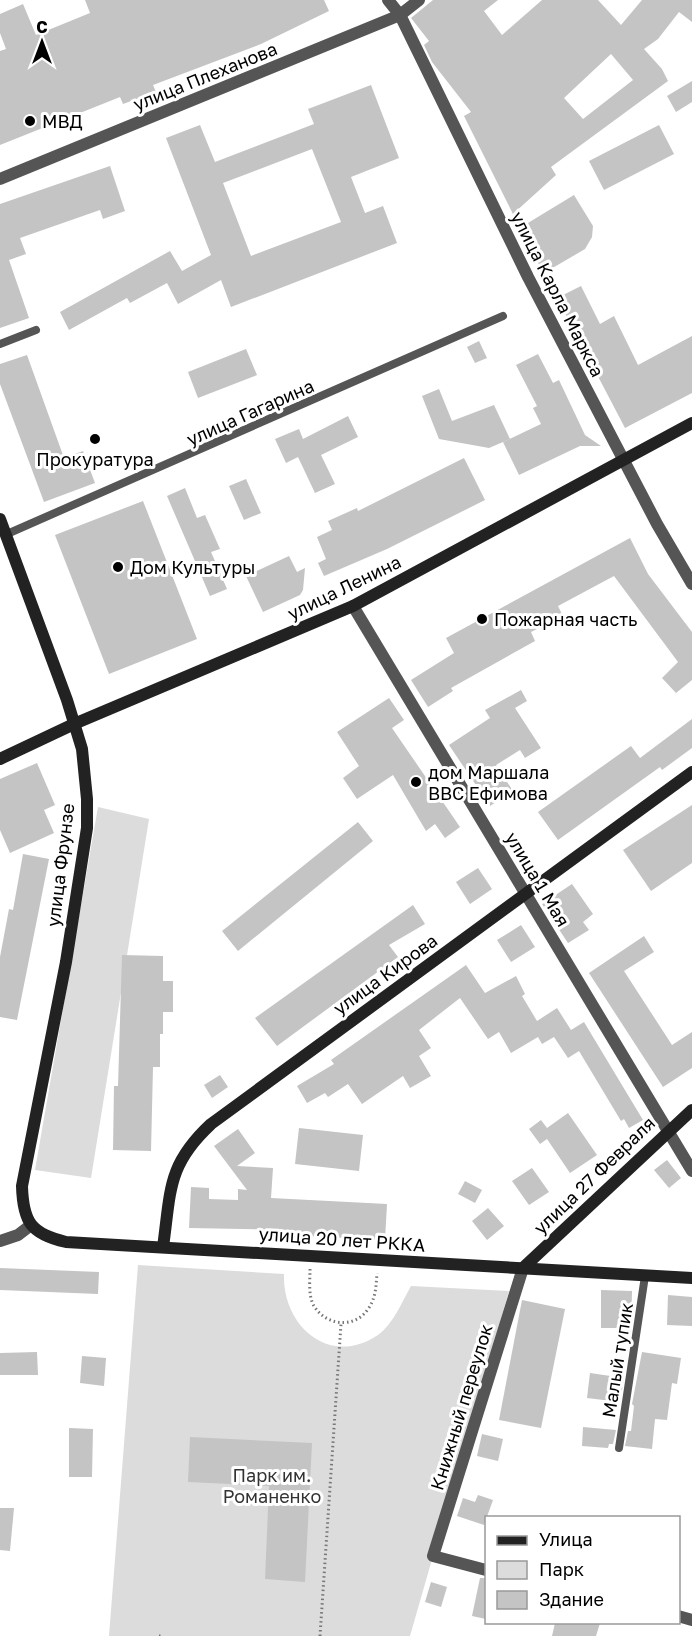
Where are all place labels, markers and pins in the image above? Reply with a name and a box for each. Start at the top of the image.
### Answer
place label: МВД [42,110,83,132]
marker: МВД [23,114,37,128]
marker: Прокуратура [88,432,102,446]
place label: Прокуратура [36,448,154,470]
place label: Дом Культуры [130,556,255,578]
marker: Дом Культуры [111,560,125,574]
place label: Пожарная часть [494,608,638,630]
marker: Пожарная часть [475,612,489,626]
place label: дом Маршала ВВС Ефимова [428,761,549,804]
marker: дом Маршала ВВС Ефимова [409,775,423,789]

